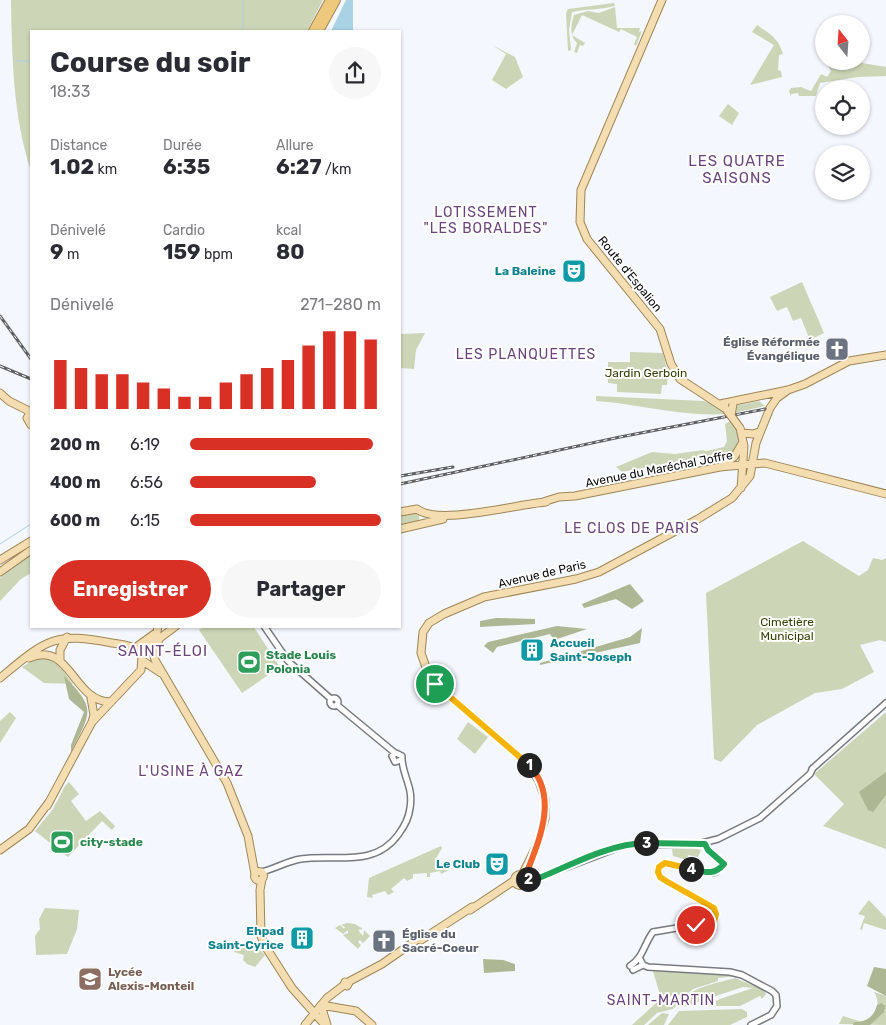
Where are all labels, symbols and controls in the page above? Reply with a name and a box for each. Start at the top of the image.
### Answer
north arrow [815,15,870,70]
map controls [815,15,870,200]
text: Course du soir [50,46,250,79]
button: share [329,47,381,99]
button: locate [815,80,870,135]
text: 18:33 [50,82,90,101]
text: Distance [50,137,107,154]
text: Durée [163,137,202,154]
text: Allure [276,137,314,154]
button: layers [815,145,870,200]
district label: LES QUATRE SAISONS [688,152,786,187]
text: 1.02 [50,154,94,179]
text: 6:35 [163,154,210,179]
text: 6:27 [276,154,322,179]
text: km [94,161,117,178]
text: /km [322,161,351,178]
district label: LOTISSEMENT "LES BORALDES" [423,204,549,237]
text: Dénivelé [50,222,106,239]
text: Cardio [163,222,205,239]
text: kcal [276,222,302,239]
street label: Route d'Espalion [595,233,665,315]
text: 9 [50,239,63,264]
text: 159 [163,239,200,264]
text: 80 [276,239,305,264]
text: m [63,246,79,263]
text: bpm [200,246,233,263]
theatre icon: La Baleine [561,258,587,284]
place label: La Baleine [495,264,556,278]
text: Dénivelé [50,295,114,314]
text: 271–280 m [300,295,381,314]
place label: Église Réformée Évangélique [723,335,820,363]
church icon: Église Réformée Évangélique [824,336,850,362]
district label: LES PLANQUETTES [456,346,596,363]
park label: Jardin Gerboin [605,366,687,380]
text: 200 m [50,435,100,454]
text: 6:19 [130,435,160,454]
street label: Avenue du Maréchal Joffre [584,448,734,490]
text: 400 m [50,473,101,492]
text: 6:56 [130,473,163,492]
text: 600 m [50,511,100,530]
text: 6:15 [130,511,160,530]
district label: LE CLOS DE PARIS [564,520,700,537]
street label: Avenue de Paris [497,557,587,591]
button: Enregistrer [50,560,211,618]
button: Partager [221,560,381,618]
park label: Cimetière Municipal [760,615,814,643]
place label: Accueil Saint-Joseph [550,636,632,664]
building icon: Accueil Saint-Joseph [519,637,545,663]
district label: SAINT-ÉLOI [118,642,208,660]
place label: Stade Louis Polonia [266,648,336,676]
sports icon: Stade Louis Polonia [236,649,262,675]
pin [414,663,456,705]
icon: arrive [421,670,449,698]
pin: 1 [516,752,542,778]
text: 1 [526,757,533,774]
district label: L'USINE À GAZ [138,762,244,780]
sports icon: city-stade [49,829,75,855]
pin: 3 [634,830,658,856]
place label: city-stade [80,835,143,849]
text: 3 [642,835,651,852]
theatre icon: Le Club [484,851,510,877]
pin: 4 [678,856,704,882]
place label: Le Club [436,857,480,871]
text: 4 [687,861,696,878]
pin: 2 [516,866,540,892]
text: 2 [524,871,533,888]
pin [675,904,717,946]
icon: check [682,911,710,939]
place label: Ehpad Saint-Cyrice [208,924,284,952]
building icon: Ehpad Saint-Cyrice [289,925,315,951]
place label: Église du Sacré-Coeur [402,927,479,955]
church icon: Église du Sacré-Coeur [371,928,397,954]
place label: Lycée Alexis-Monteil [108,965,194,993]
school or university icon: Lycée Alexis-Monteil [77,966,103,992]
district label: SAINT-MARTIN [607,992,715,1009]

